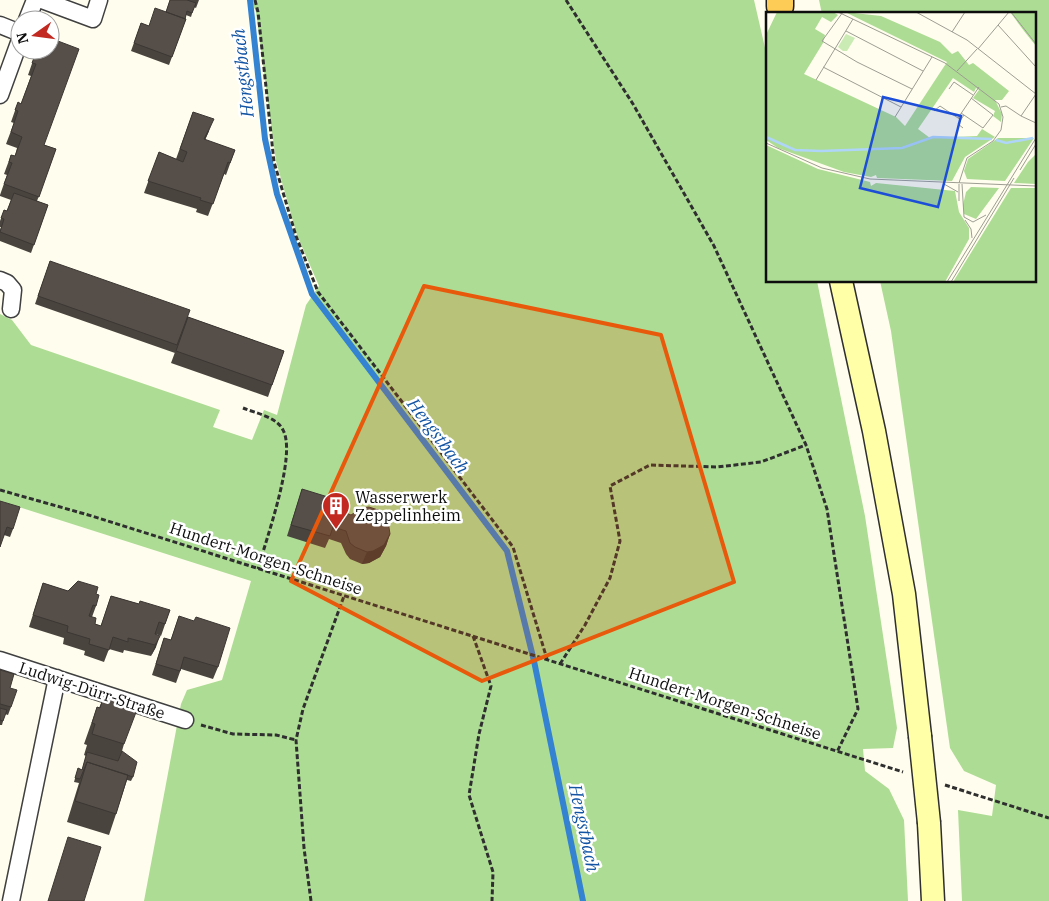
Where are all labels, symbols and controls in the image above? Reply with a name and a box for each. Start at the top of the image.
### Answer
north arrow [10,10,60,60]
inset map [766,12,1036,282]
water label: Hengstbach [226,27,259,120]
text: N [12,31,32,46]
water label: Hengstbach [402,392,474,478]
place label: Wasserwerk Zeppelinheim [355,487,461,525]
building icon: Wasserwerk Zeppelinheim [321,491,351,530]
street label: Hundert-Morgen-Schneise [167,517,365,599]
street label: Ludwig-Dürr-Straße [16,657,168,723]
street label: Hundert-Morgen-Schneise [626,662,824,744]
water label: Hengstbach [564,781,605,874]

